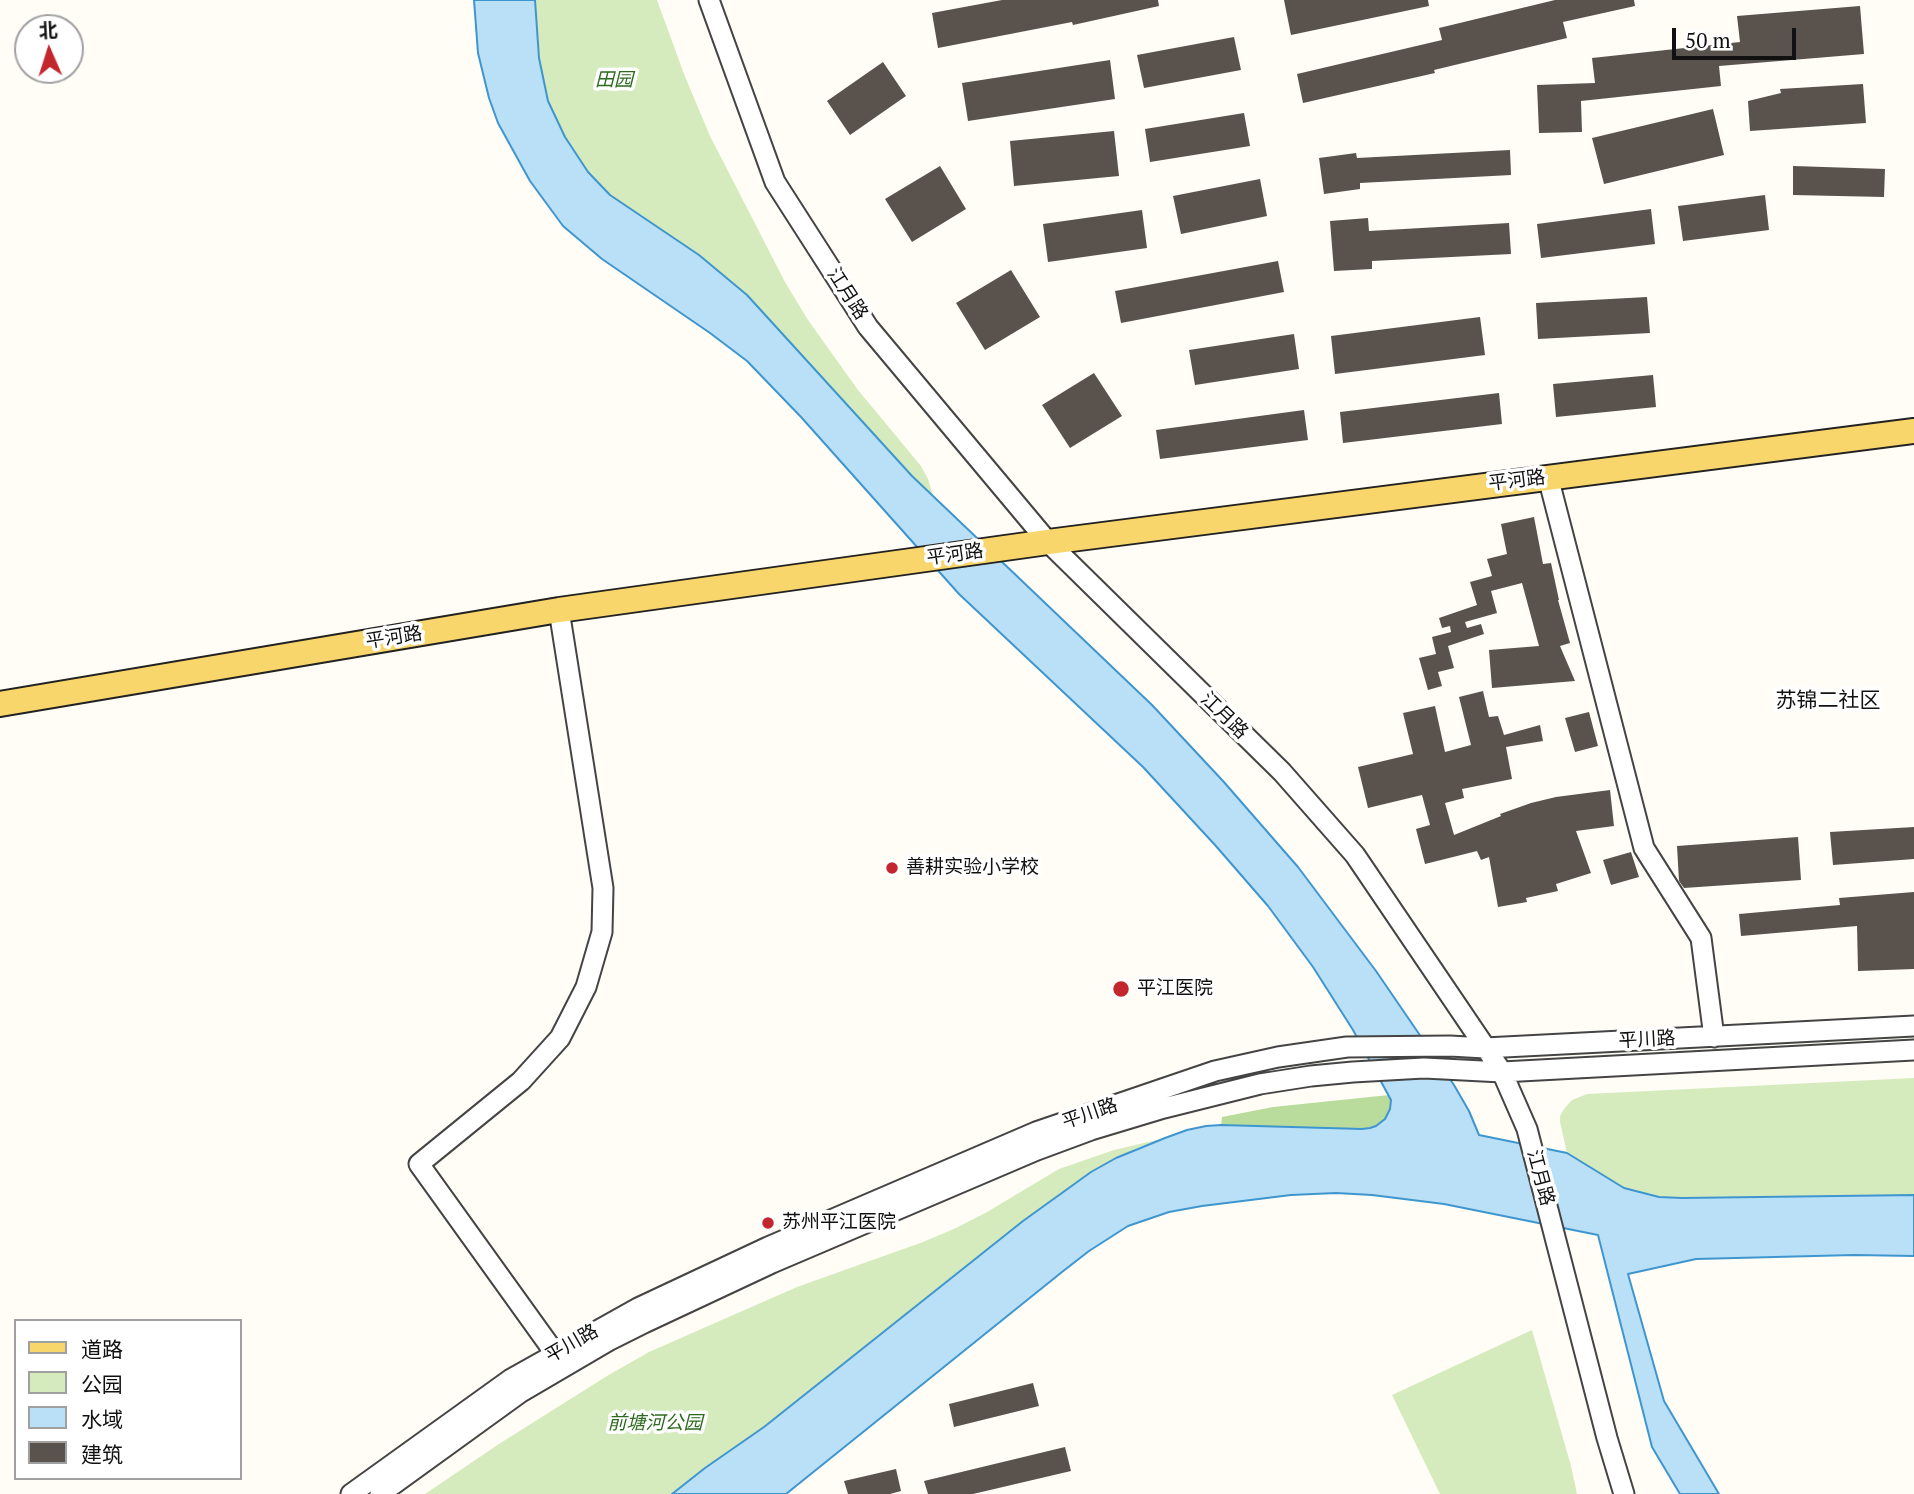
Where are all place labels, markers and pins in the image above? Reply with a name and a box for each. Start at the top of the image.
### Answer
place label: 善耕实验小学校 [906,857,1039,879]
marker: 善耕实验小学校 [884,860,900,876]
place label: 平江医院 [1137,978,1213,1000]
marker: 平江医院 [1111,979,1131,999]
place label: 苏州平江医院 [782,1212,896,1234]
marker: 苏州平江医院 [760,1215,776,1231]

